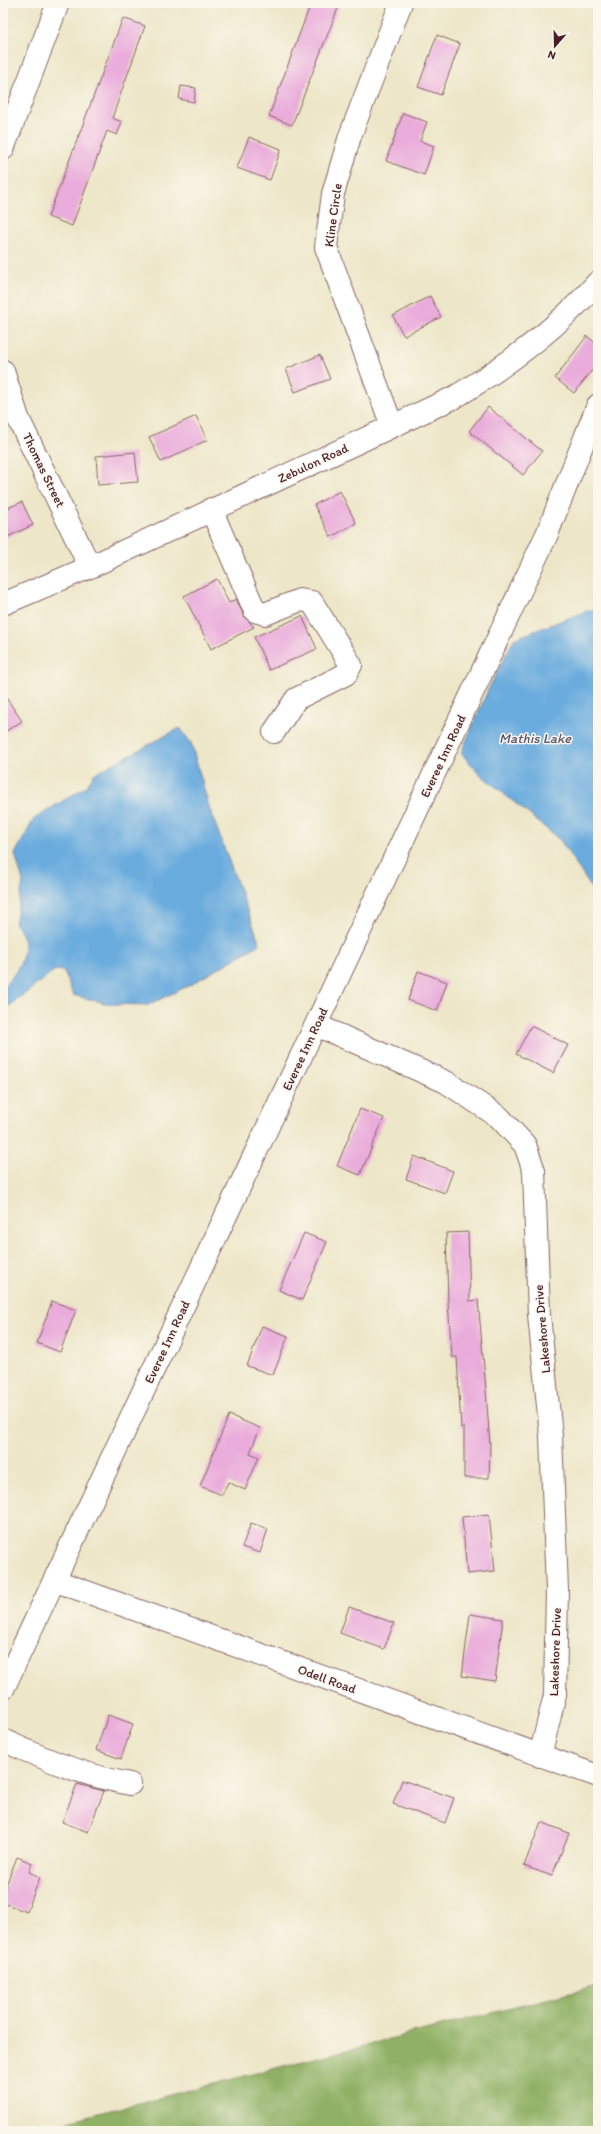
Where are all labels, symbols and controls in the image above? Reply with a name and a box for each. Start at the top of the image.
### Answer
north arrow [535,26,575,66]
text: N [546,48,557,62]
street label: Kline Circle [321,182,345,248]
street label: Thomas Street [19,430,69,510]
street label: Zebulon Road [275,440,351,486]
street label: Everee Inn Road [417,712,469,800]
water label: Mathis Lake [499,730,572,747]
street label: Everee Inn Road [279,1005,331,1093]
street label: Lakeshore Drive [531,1284,553,1374]
street label: Everee Inn Road [141,1298,193,1386]
street label: Lakeshore Drive [546,1607,564,1697]
street label: Odell Road [296,1661,358,1697]

